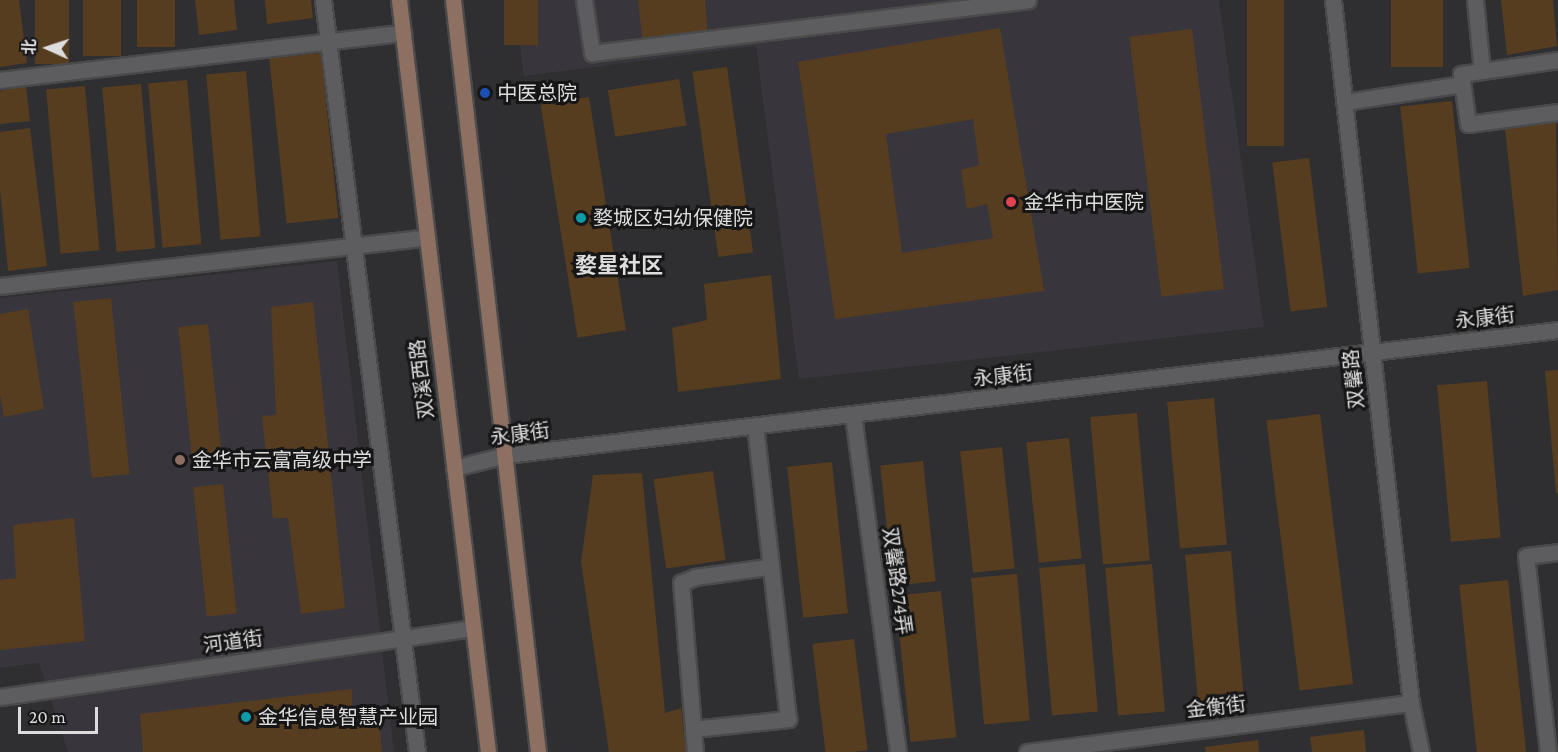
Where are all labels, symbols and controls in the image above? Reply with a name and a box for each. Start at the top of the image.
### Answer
north arrow [18,18,78,78]
text: 北 [21,39,38,55]
place label: 中医总院 [497,81,577,105]
marker: 中医总院 [478,86,492,100]
place label: 金华市中医院 [1024,190,1144,214]
marker: 金华市中医院 [1002,193,1020,211]
place label: 婺城区妇幼保健院 [593,206,753,230]
marker: 婺城区妇幼保健院 [574,211,588,225]
district label: 婺星社区 [575,253,663,279]
street label: 永康街 [1454,302,1516,334]
street label: 双溪西路 [405,338,439,420]
street label: 双馨路 [1339,348,1369,410]
street label: 永康街 [972,360,1034,392]
street label: 永康街 [489,418,551,450]
place label: 金华市云富高级中学 [192,448,372,472]
marker: 金华市云富高级中学 [173,453,187,467]
street label: 双馨路274弄 [878,526,916,636]
street label: 河道街 [202,626,264,658]
street label: 金衡街 [1185,691,1247,723]
scale bar [21,695,100,733]
place label: 金华信息智慧产业园 [258,705,438,729]
text: 20 m [29,707,66,727]
marker: 金华信息智慧产业园 [239,710,253,724]

